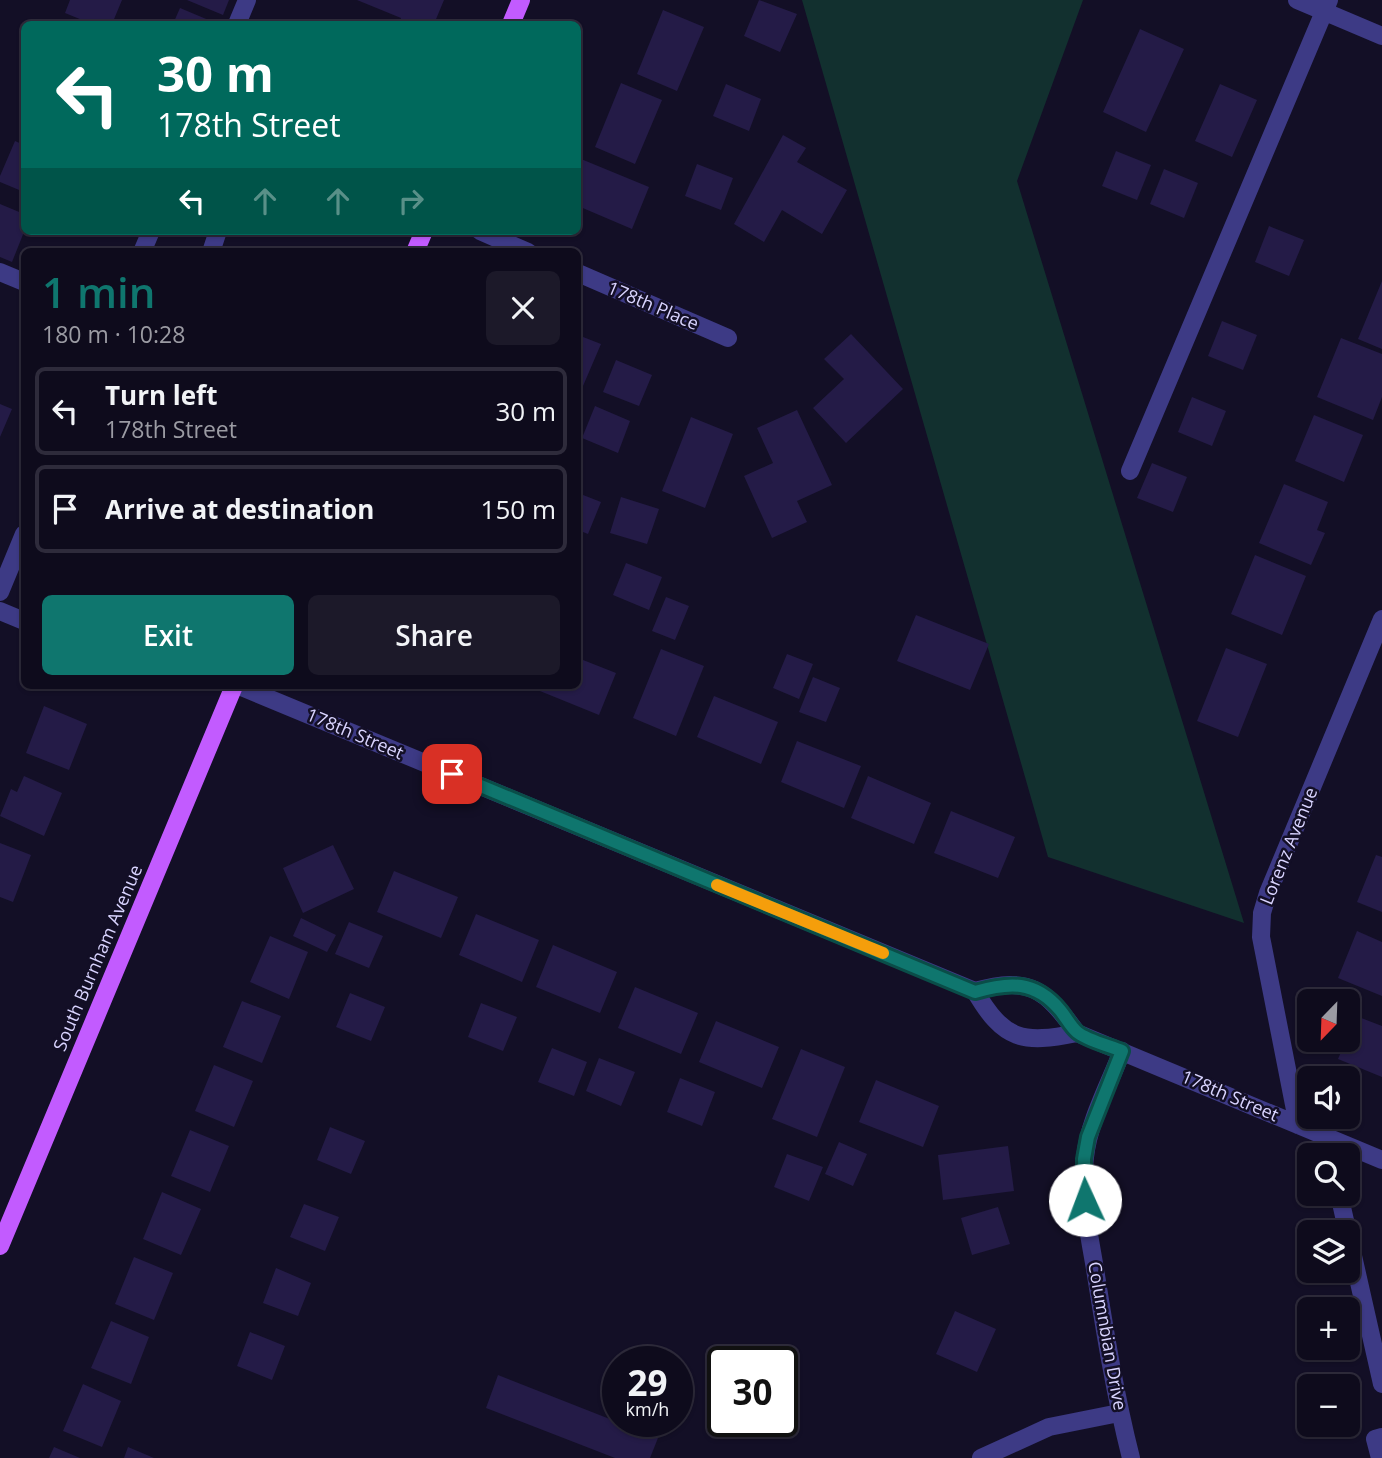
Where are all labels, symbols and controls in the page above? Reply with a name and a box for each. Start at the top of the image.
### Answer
text: 30 m [157,40,274,106]
icon: left [42,49,133,140]
text: 178th Street [157,103,341,146]
icon: left [173,182,211,220]
icon: ahead [246,182,284,220]
icon: ahead [319,182,357,220]
icon: right [392,182,430,220]
text: 1 min [42,263,155,320]
button: close [486,271,560,345]
street label: 178th Place [604,275,703,335]
text: 180 m · 10:28 [42,318,185,350]
text: Turn left [105,377,217,413]
icon: left [46,392,84,430]
text: 30 m [495,393,556,429]
text: 178th Street [105,413,237,445]
icon: arrive [46,490,84,528]
text: Arrive at destination [105,491,374,527]
text: 150 m [481,491,556,527]
button: Exit [42,595,294,675]
button: Share [308,595,560,675]
street label: 178th Street [303,702,408,764]
pin [422,744,482,804]
icon: arrive [433,755,471,793]
street label: Lorenz Avenue [1254,783,1323,908]
street label: South Burnham Avenue [47,861,147,1054]
north arrow [1297,989,1360,1052]
map controls [1297,989,1360,1437]
street label: 178th Street [1178,1064,1283,1126]
button: sound [1297,1066,1360,1129]
button: search [1297,1143,1360,1206]
position arrow [1048,1163,1122,1237]
button: layers [1297,1220,1360,1283]
street label: Columnbian Drive [1083,1259,1133,1412]
button: + [1297,1297,1360,1360]
speed limit sign: 30 [707,1346,798,1437]
text: 29 [627,1359,668,1406]
button: − [1297,1374,1360,1437]
text: km/h [626,1397,669,1421]

